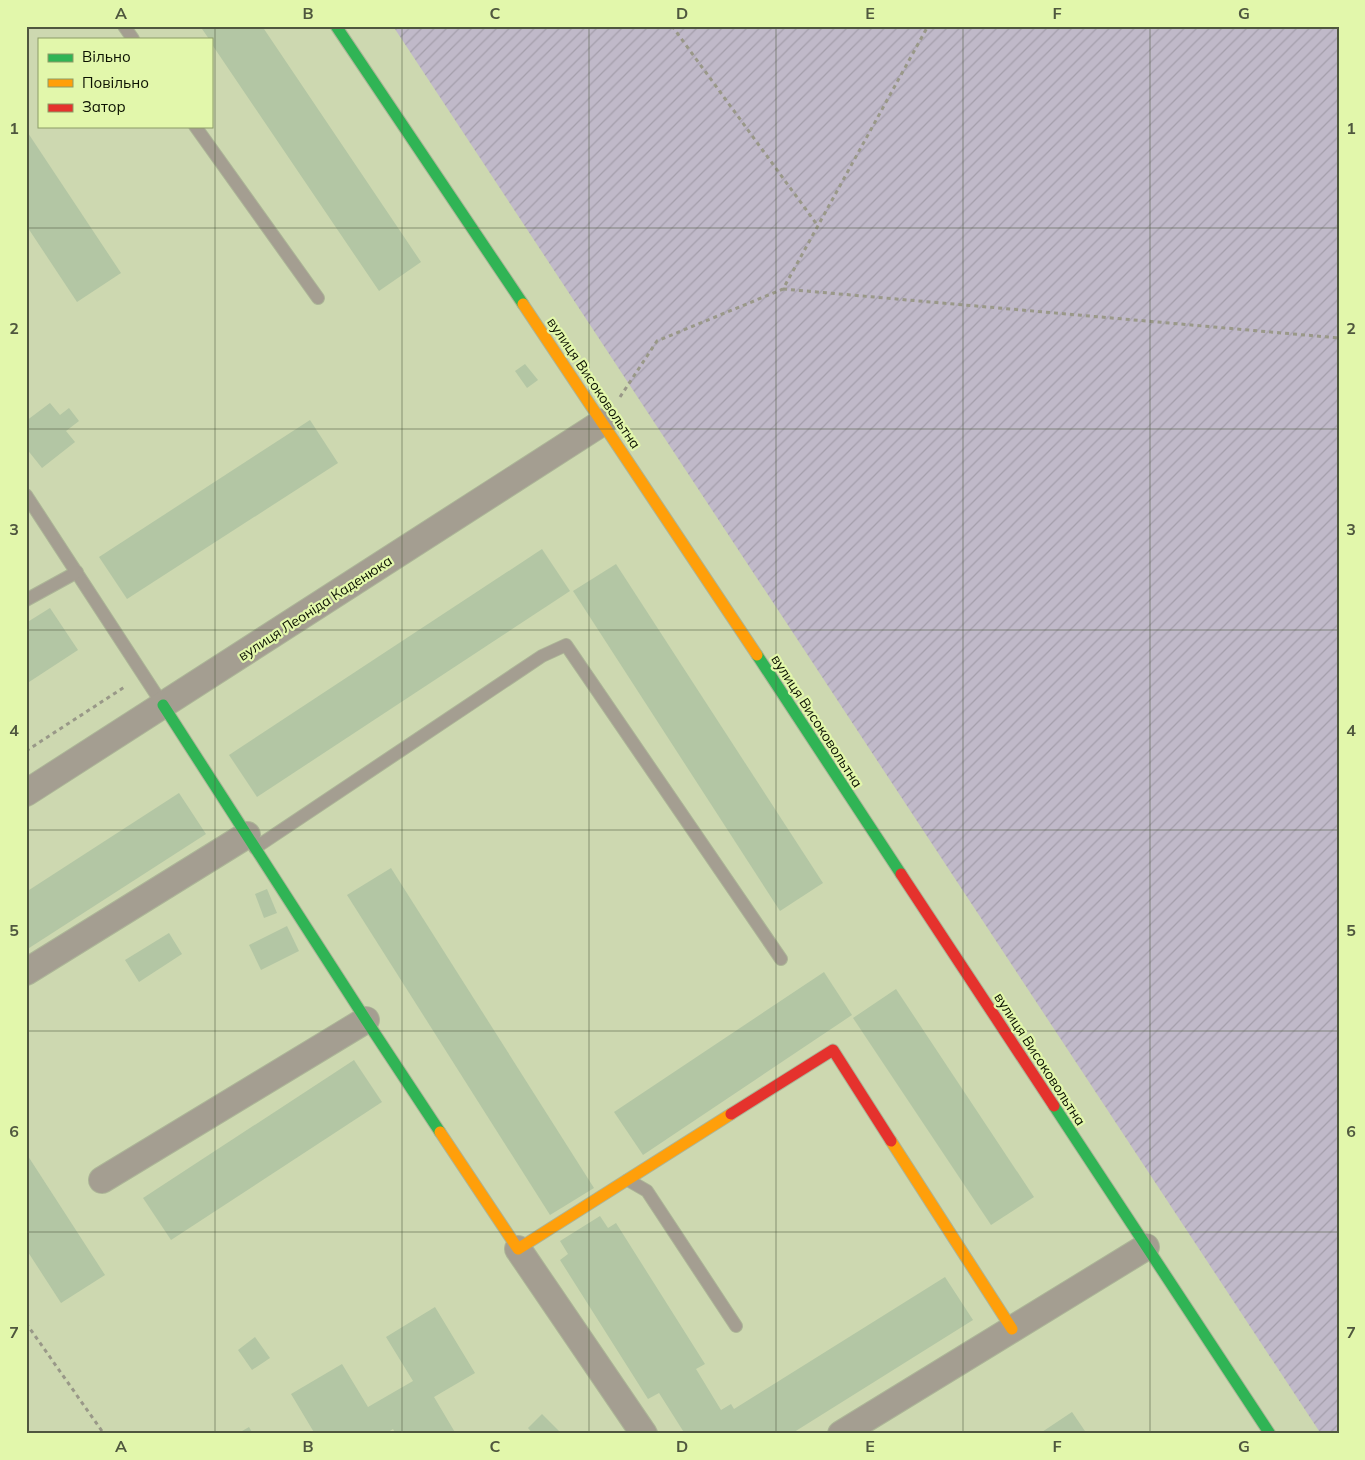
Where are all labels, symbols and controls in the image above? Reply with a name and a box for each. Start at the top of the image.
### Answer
text: A [115,3,127,23]
text: B [302,3,314,23]
text: C [490,3,501,23]
text: D [676,3,688,23]
text: E [865,3,875,23]
text: F [1052,3,1062,23]
text: G [1238,3,1250,23]
legend [38,38,212,128]
text: Вільно [82,47,131,66]
text: Повільно [82,73,149,92]
text: Затор [82,97,126,116]
text: 1 [9,118,19,138]
text: 1 [1346,118,1356,138]
street label: вулиця Високовольтна [543,314,645,452]
text: 2 [9,318,19,338]
text: 2 [1346,318,1356,338]
text: 3 [9,519,19,539]
text: 3 [1346,519,1356,539]
street label: вулиця Леоніда Каденюка [235,551,395,665]
street label: вулиця Високовольтна [767,651,867,791]
text: 4 [9,720,19,740]
text: 4 [1346,720,1356,740]
text: 5 [9,920,19,940]
text: 5 [1346,920,1356,940]
street label: вулиця Високовольтна [990,989,1090,1129]
text: 6 [9,1121,19,1141]
text: 6 [1346,1121,1356,1141]
text: 7 [9,1322,19,1342]
text: 7 [1346,1322,1356,1342]
text: A [115,1436,127,1456]
text: B [302,1436,314,1456]
text: C [490,1436,501,1456]
text: D [676,1436,688,1456]
text: E [865,1436,875,1456]
text: F [1052,1436,1062,1456]
text: G [1238,1436,1250,1456]

